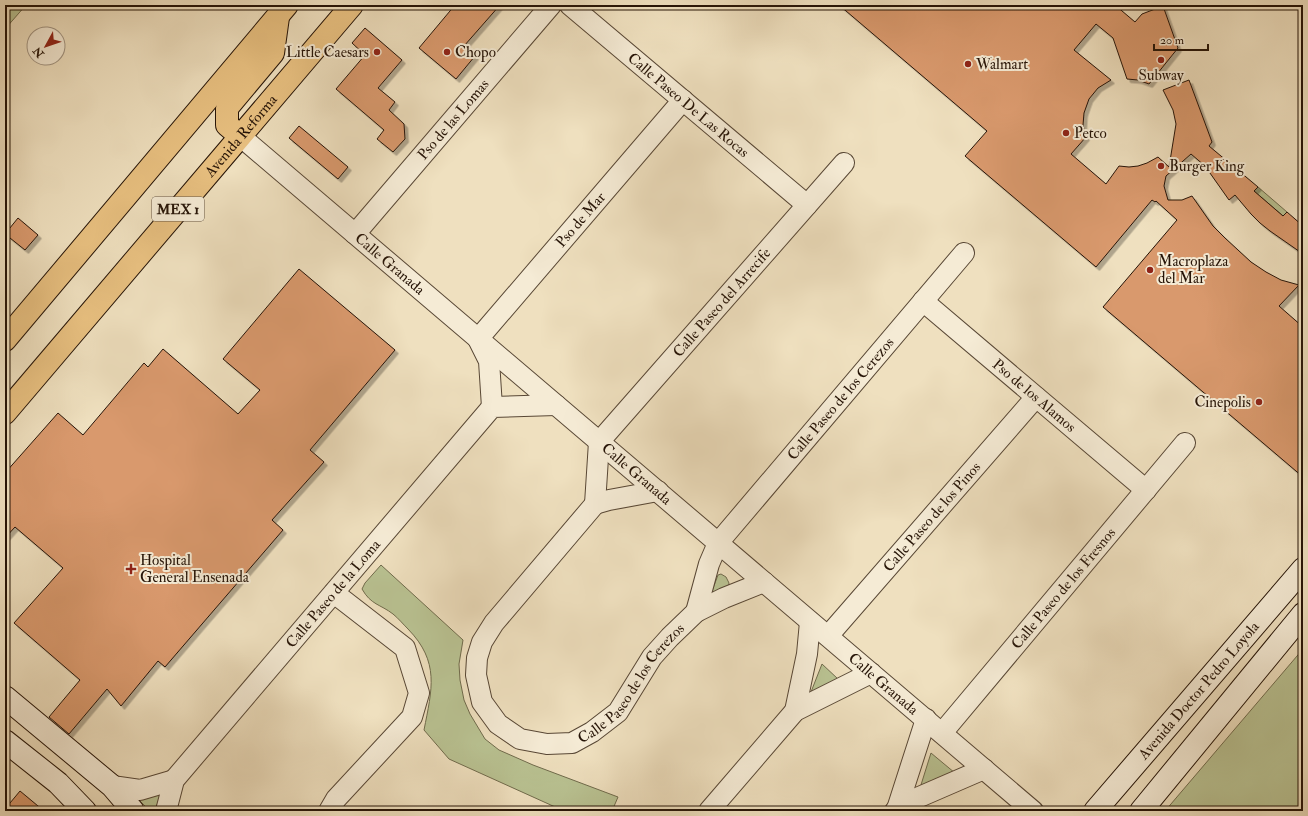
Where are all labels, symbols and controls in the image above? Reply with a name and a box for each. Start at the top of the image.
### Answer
north arrow [26,26,66,66]
scale bar [1154,26,1208,52]
text: 20 m [1160,33,1185,48]
text: N [30,43,48,61]
place label: Little Caesars [286,43,369,62]
place label: Chopo [455,43,496,63]
marker: Little Caesars [372,47,382,57]
marker: Chopo [442,47,452,57]
street label: Calle Paseo De Las Rocas [624,48,753,162]
place label: Walmart [975,55,1028,74]
marker: Subway [1156,55,1166,65]
marker: Walmart [963,59,973,69]
place label: Subway [1138,66,1184,85]
street label: Pso de las Lomas [413,75,493,164]
street label: Avenida Reforma [200,90,282,182]
place label: Petco [1074,124,1107,143]
marker: Petco [1061,128,1071,138]
place label: Burger King [1169,157,1245,176]
marker: Burger King [1156,161,1166,171]
street label: Pso de Mar [551,188,610,251]
road number: MEX 1 [152,197,204,221]
street label: Calle Granada [351,229,430,299]
street label: Calle Paseo del Arrecife [668,244,775,361]
place label: Macroplaza del Mar [1158,252,1229,288]
marker: Macroplaza del Mar [1145,265,1155,275]
street label: Calle Paseo de los Cerezos [783,333,898,464]
street label: Pso de los Alamos [989,355,1080,436]
place label: Cinepolis [1194,393,1251,413]
marker: Cinepolis [1254,397,1264,407]
street label: Calle Granada [598,439,676,509]
street label: Calle Paseo de los Pinos [879,458,985,576]
street label: Calle Paseo de los Fresnos [1007,523,1120,653]
street label: Calle Paseo de la Loma [281,535,385,652]
place label: Hospital General Ensenada [140,551,250,587]
marker: Hospital General Ensenada [125,563,137,575]
street label: Avenida Doctor Pedro Loyola [1133,617,1264,764]
street label: Calle Paseo de los Cerezos [574,619,688,748]
street label: Calle Granada [845,649,923,719]

